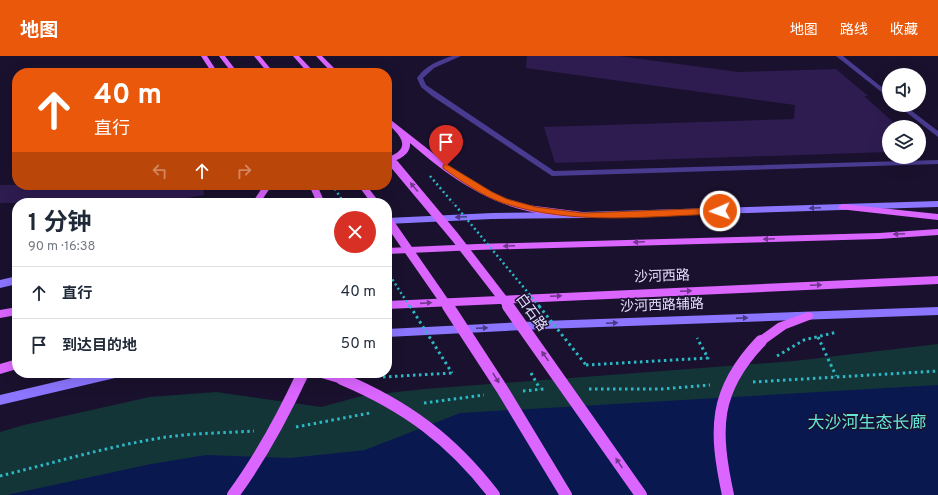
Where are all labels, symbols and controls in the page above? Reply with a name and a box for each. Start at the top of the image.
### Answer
text: 地图 [20,19,58,43]
text: 地图 [790,22,818,39]
text: 路线 [840,22,868,39]
text: 收藏 [890,22,918,39]
map controls [882,68,926,164]
button: sound [882,68,926,112]
text: 40 m [94,78,162,114]
icon: ahead [28,84,80,136]
text: 直行 [94,118,130,141]
button: layers [882,120,926,164]
pin [429,125,463,166]
icon: arrive [435,131,457,153]
icon: left [149,160,171,182]
icon: ahead [191,160,213,182]
icon: right [233,160,255,182]
one-way arrow [409,181,418,192]
position arrow [699,190,741,232]
one-way arrow [809,204,821,211]
text: 1 分钟 [28,209,92,239]
button: close [334,211,376,253]
one-way arrow [454,214,467,220]
one-way arrow [893,231,905,238]
one-way arrow [763,235,775,242]
text: 90 m · 16:38 [28,239,95,255]
one-way arrow [632,239,645,245]
one-way arrow [503,242,515,249]
street label: 沙河西路 [634,268,690,286]
icon: ahead [28,282,50,304]
one-way arrow [810,282,822,289]
text: 40 m [341,283,376,302]
text: 直行 [62,285,92,304]
one-way arrow [680,288,693,294]
street label: 白石路 [512,291,550,335]
one-way arrow [550,293,562,300]
street label: 沙河西路辅路 [620,296,704,316]
one-way arrow [420,299,432,306]
one-way arrow [736,315,749,321]
one-way arrow [606,320,619,326]
one-way arrow [476,325,488,332]
icon: arrive [28,334,50,356]
text: 50 m [341,335,376,354]
text: 到达目的地 [62,337,137,356]
one-way arrow [540,351,549,362]
one-way arrow [492,372,499,384]
park label: 大沙河生态长廊 [808,413,927,435]
one-way arrow [615,458,623,468]

